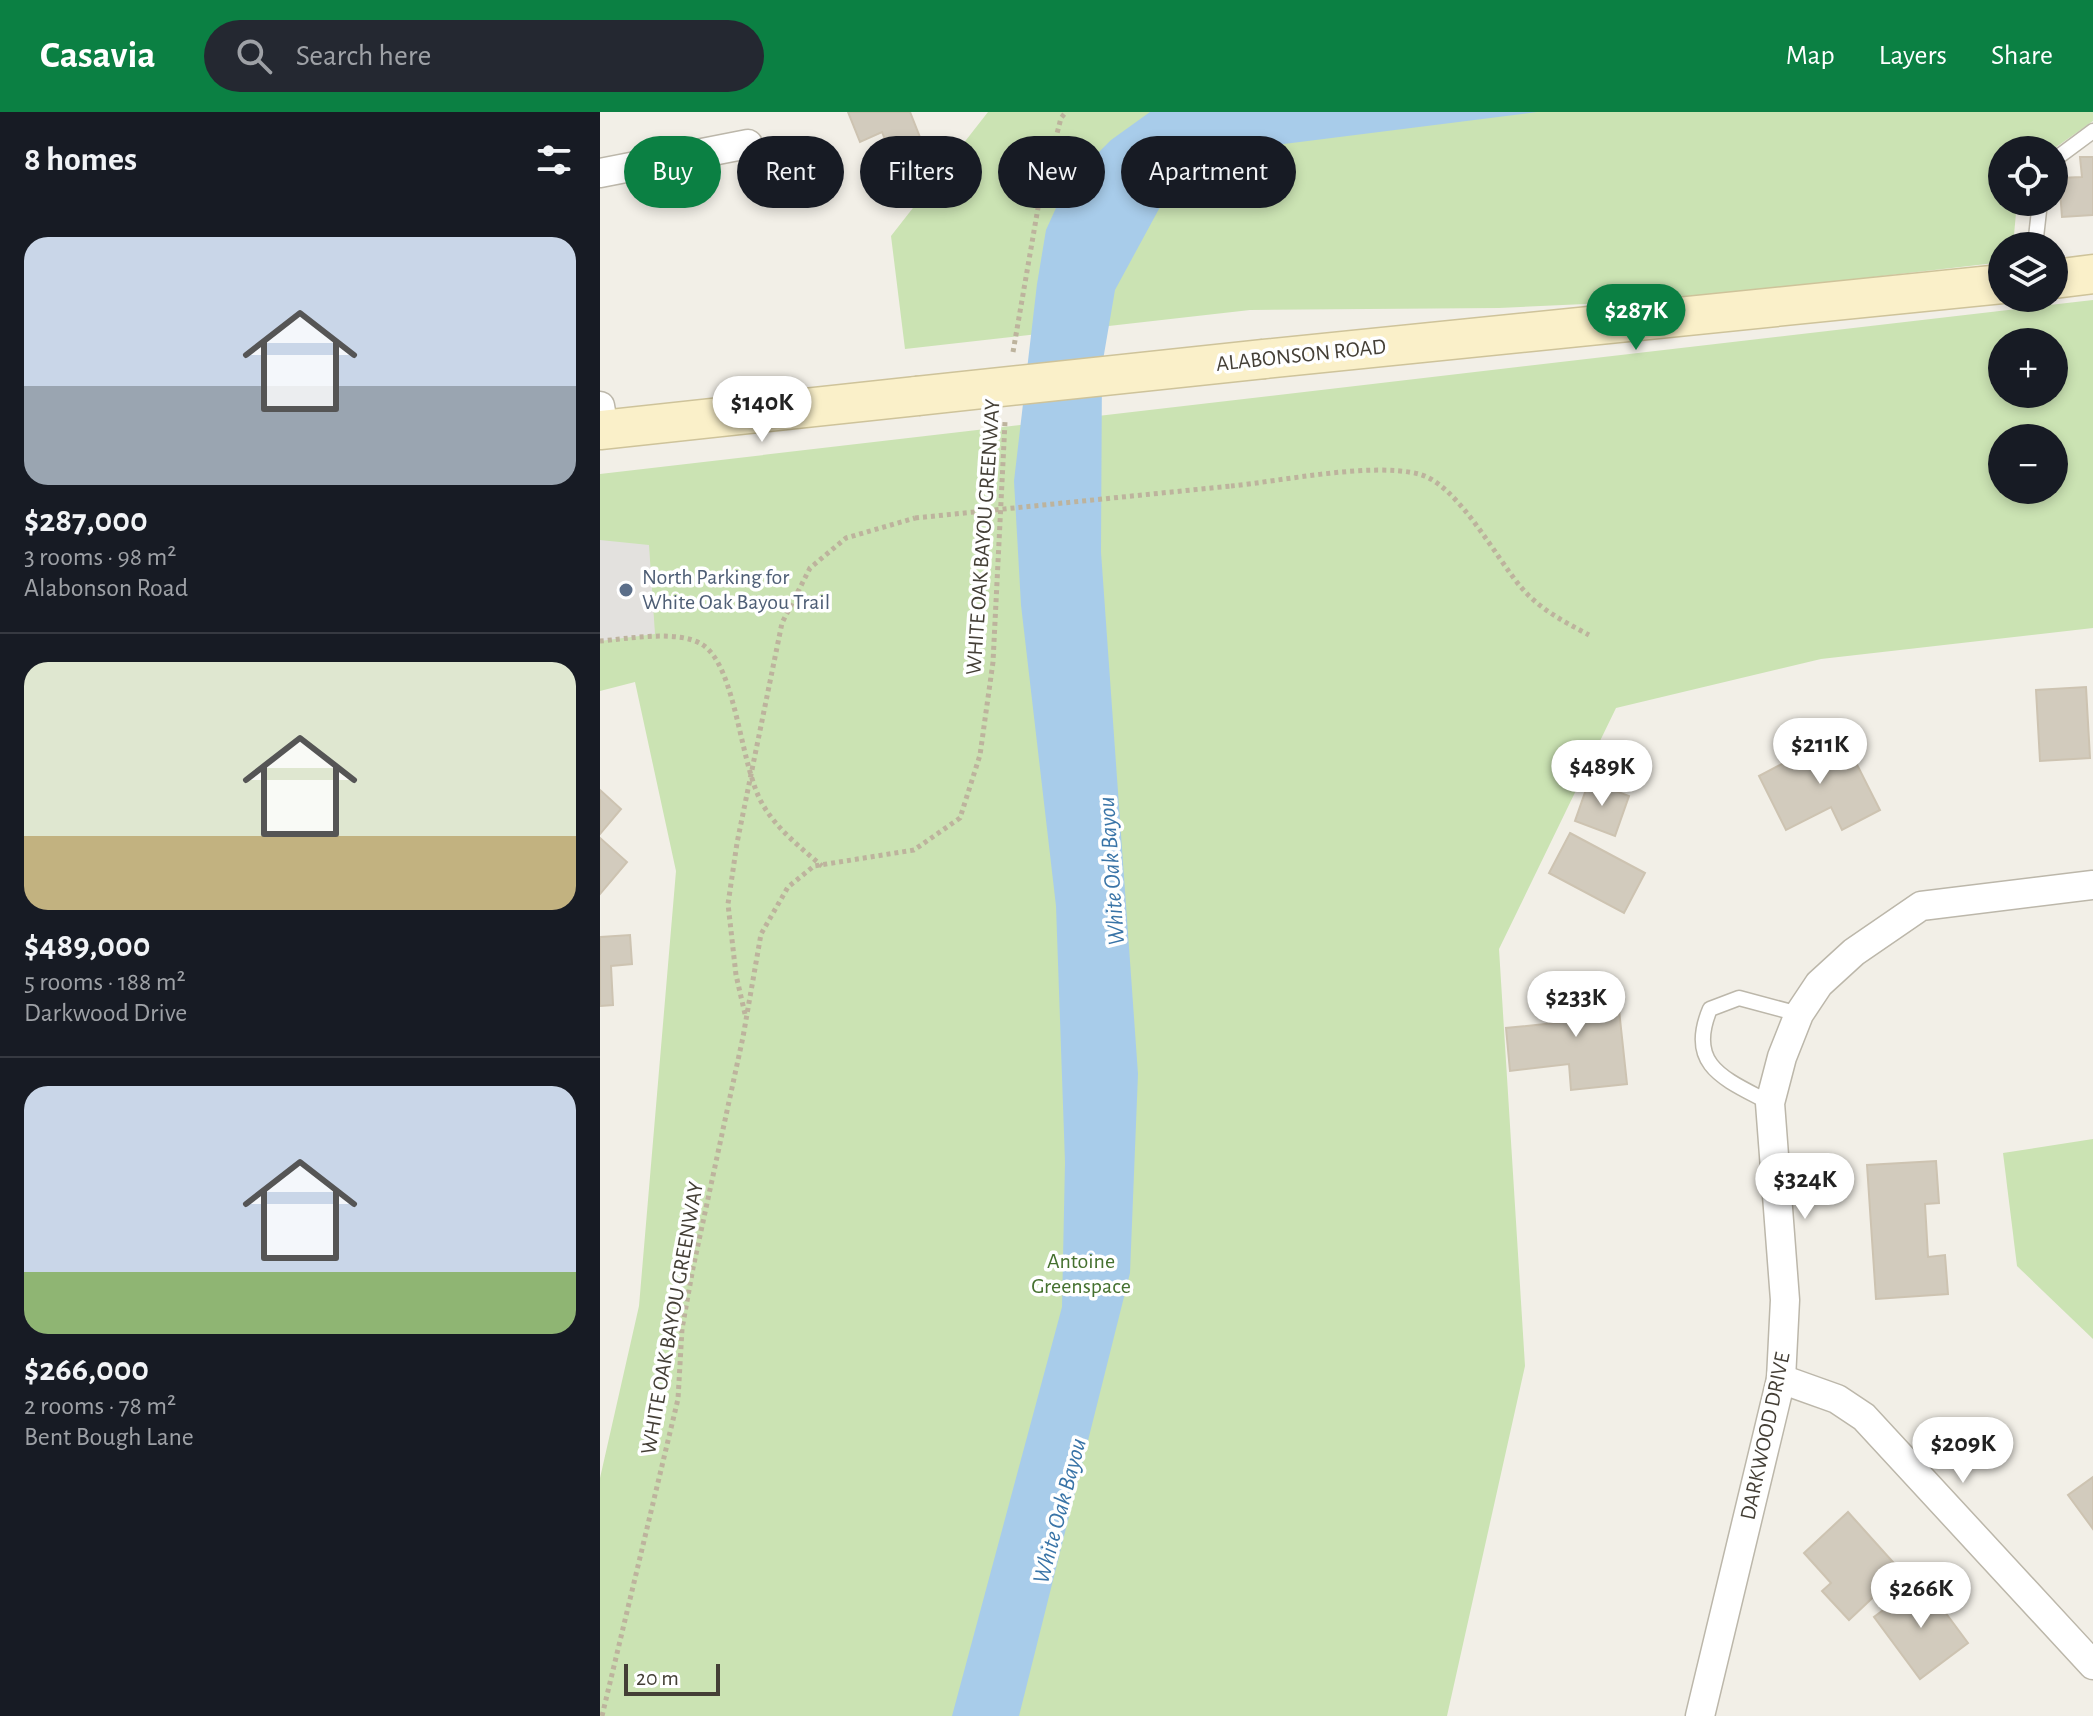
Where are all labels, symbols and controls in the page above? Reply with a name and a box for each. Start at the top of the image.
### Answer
search box [204,20,764,92]
icon: search [232,34,276,78]
text: Casavia [40,37,156,75]
text: Search here [296,41,431,71]
text: Map [1786,42,1835,70]
text: Layers [1879,42,1947,70]
text: Share [1991,42,2053,70]
chip: Buy [624,136,721,208]
chip: Rent [737,136,844,208]
chip: Filters [860,136,982,208]
chip: New [998,136,1105,208]
chip: Apartment [1121,136,1296,208]
map controls [1988,136,2068,504]
button: locate [1988,136,2068,216]
icon: filters [532,138,576,182]
text: 8 homes [24,143,137,177]
button: layers [1988,232,2068,312]
pin: $287K [1580,284,1692,352]
icon: home [228,289,372,433]
text: $287K [1604,297,1668,323]
button: + [1988,328,2068,408]
street label: ALABONSON ROAD [1215,335,1387,375]
pin: $140K [706,376,818,444]
text: $140K [731,389,793,415]
street label: WHITE OAK BAYOU GREENWAY [962,398,1004,676]
button: − [1988,424,2068,504]
text: $287,000 [24,504,148,538]
text: 3 rooms · 98 m² [24,544,176,570]
place label: North Parking for White Oak Bayou Trail [642,566,830,613]
text: Alabonson Road [24,575,188,601]
marker: North Parking for White Oak Bayou Trail [617,581,635,599]
icon: home [228,714,372,858]
pin: $211K [1764,718,1876,786]
text: $211K [1791,731,1849,757]
pin: $489K [1546,740,1658,808]
text: $489K [1569,753,1635,779]
water label: White Oak Bayou [1095,796,1129,946]
text: $489,000 [24,929,151,963]
text: 5 rooms · 188 m² [24,969,186,995]
pin: $233K [1520,971,1632,1039]
text: $233K [1545,984,1607,1010]
text: Darkwood Drive [24,1000,187,1026]
icon: home [228,1138,372,1282]
pin: $324K [1749,1153,1861,1221]
text: $324K [1773,1166,1837,1192]
street label: WHITE OAK BAYOU GREENWAY [637,1179,707,1456]
park label: Antoine Greenspace [1031,1250,1131,1297]
street label: DARKWOOD DRIVE [1736,1350,1794,1522]
text: $266,000 [24,1353,149,1387]
text: 2 rooms · 78 m² [24,1393,176,1419]
pin: $209K [1907,1417,2019,1485]
text: Bent Bough Lane [24,1424,194,1450]
text: $209K [1930,1430,1996,1456]
water label: White Oak Bayou [1029,1436,1091,1586]
pin: $266K [1865,1562,1977,1630]
text: $266K [1889,1575,1953,1601]
scale bar [624,1660,720,1696]
text: 20 m [636,1667,679,1689]

